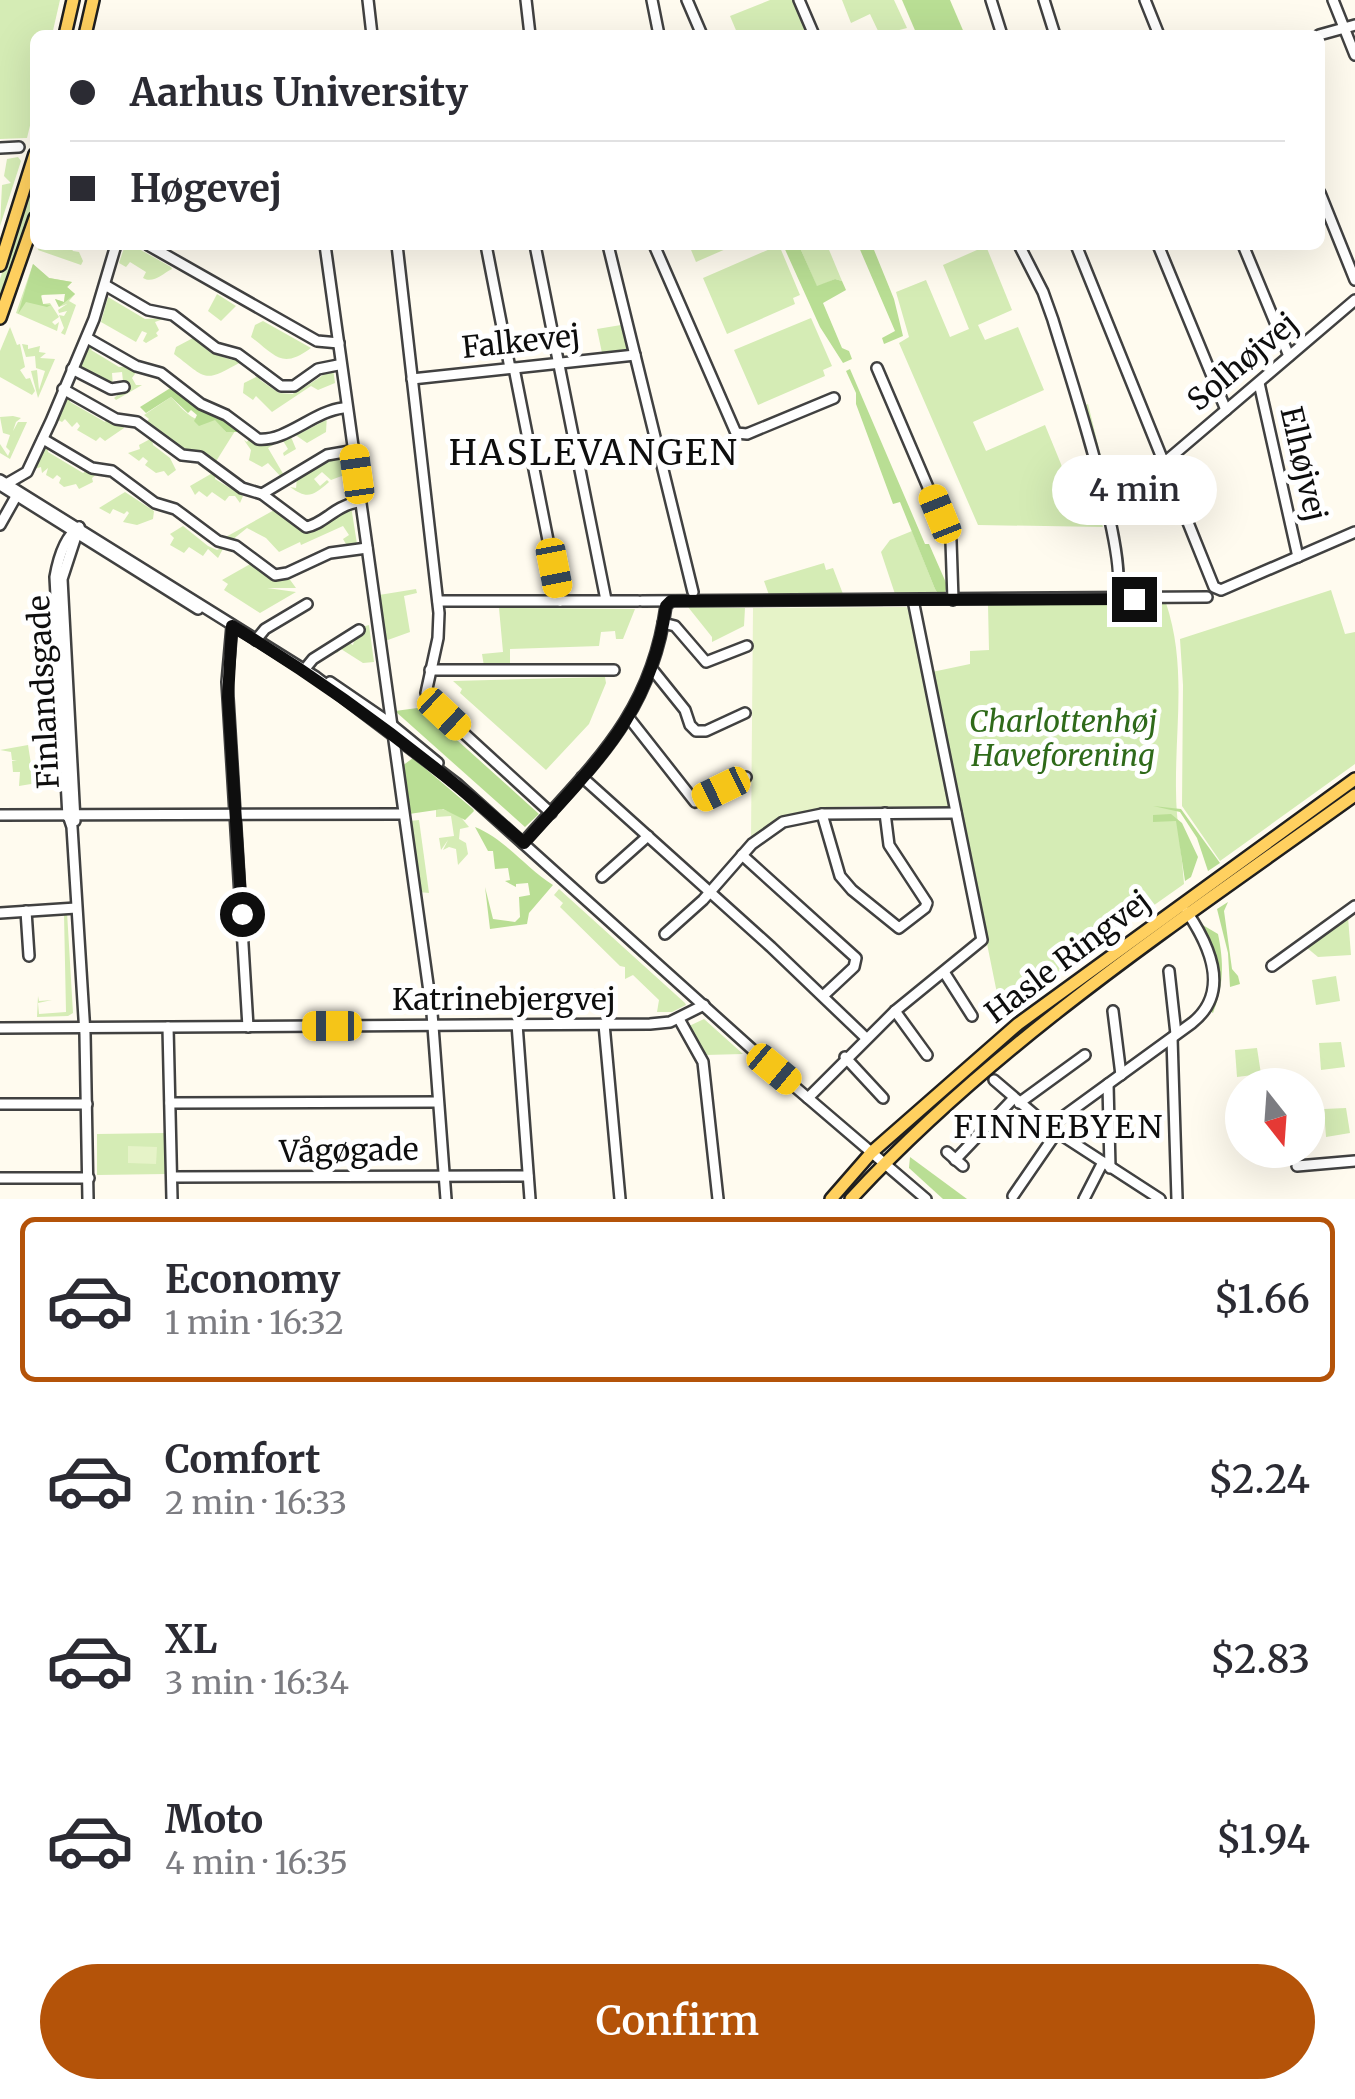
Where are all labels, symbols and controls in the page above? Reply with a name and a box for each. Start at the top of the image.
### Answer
text: Aarhus University [130,69,468,116]
text: Høgevej [130,165,282,212]
street label: Solhøjvej [1179,304,1305,418]
street label: Falkevej [460,316,582,366]
street label: Elhøjvej [1272,403,1336,525]
district label: HASLEVANGEN [449,431,739,475]
car [338,442,376,506]
callout: 4 min [1052,454,1216,524]
text: 4 min [1089,470,1180,510]
car [915,481,965,547]
car [534,536,574,600]
route end [1112,577,1157,622]
street label: Finlandsgade [19,594,67,790]
car [412,683,476,745]
park label: Charlottenhøj Haveforening [969,702,1157,774]
car [687,762,755,816]
street label: Hasle Ringvej [977,882,1158,1031]
route start [220,892,265,937]
street label: Katrinebjergvej [392,980,616,1018]
car [302,1011,362,1041]
car [741,1038,807,1100]
north arrow [1225,1068,1325,1168]
map controls [1225,1068,1325,1168]
district label: FINNEBYEN [953,1107,1165,1147]
street label: Vågøgade [278,1130,419,1170]
icon: car [45,1255,135,1345]
text: Economy [165,1256,340,1303]
text: $1.66 [1214,1276,1310,1323]
text: 1 min · 16:32 [165,1303,344,1343]
icon: car [45,1435,135,1525]
text: Comfort [165,1436,321,1483]
text: $2.24 [1208,1456,1310,1503]
text: 2 min · 16:33 [165,1483,347,1523]
icon: car [45,1615,135,1705]
text: XL [165,1616,217,1663]
text: $2.83 [1210,1636,1310,1683]
text: 3 min · 16:34 [165,1663,349,1703]
icon: car [45,1795,135,1885]
text: Moto [165,1796,263,1843]
text: $1.94 [1216,1816,1310,1863]
text: 4 min · 16:35 [165,1843,348,1883]
button: Confirm [40,1964,1315,2079]

